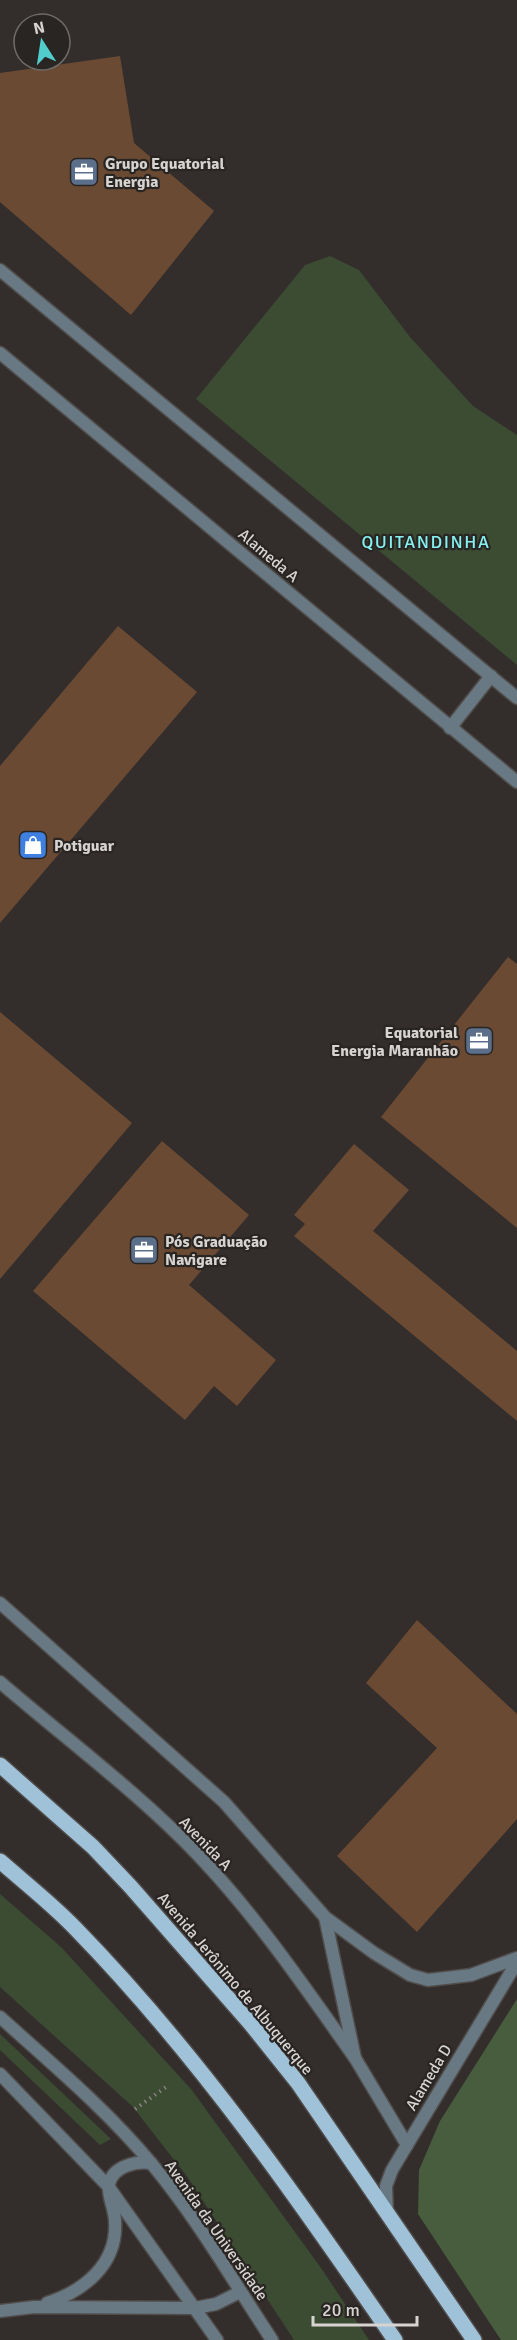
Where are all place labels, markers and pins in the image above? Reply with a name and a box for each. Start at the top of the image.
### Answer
place label: Grupo Equatorial Energia [105,154,224,192]
office icon: Grupo Equatorial Energia [68,156,100,188]
shop icon: Potiguar [17,829,49,861]
place label: Potiguar [54,836,115,856]
place label: Equatorial Energia Maranhão [331,1023,458,1061]
office icon: Equatorial Energia Maranhão [463,1025,495,1057]
place label: Pós Graduação Navigare [165,1232,267,1270]
office icon: Pós Graduação Navigare [128,1234,160,1266]

